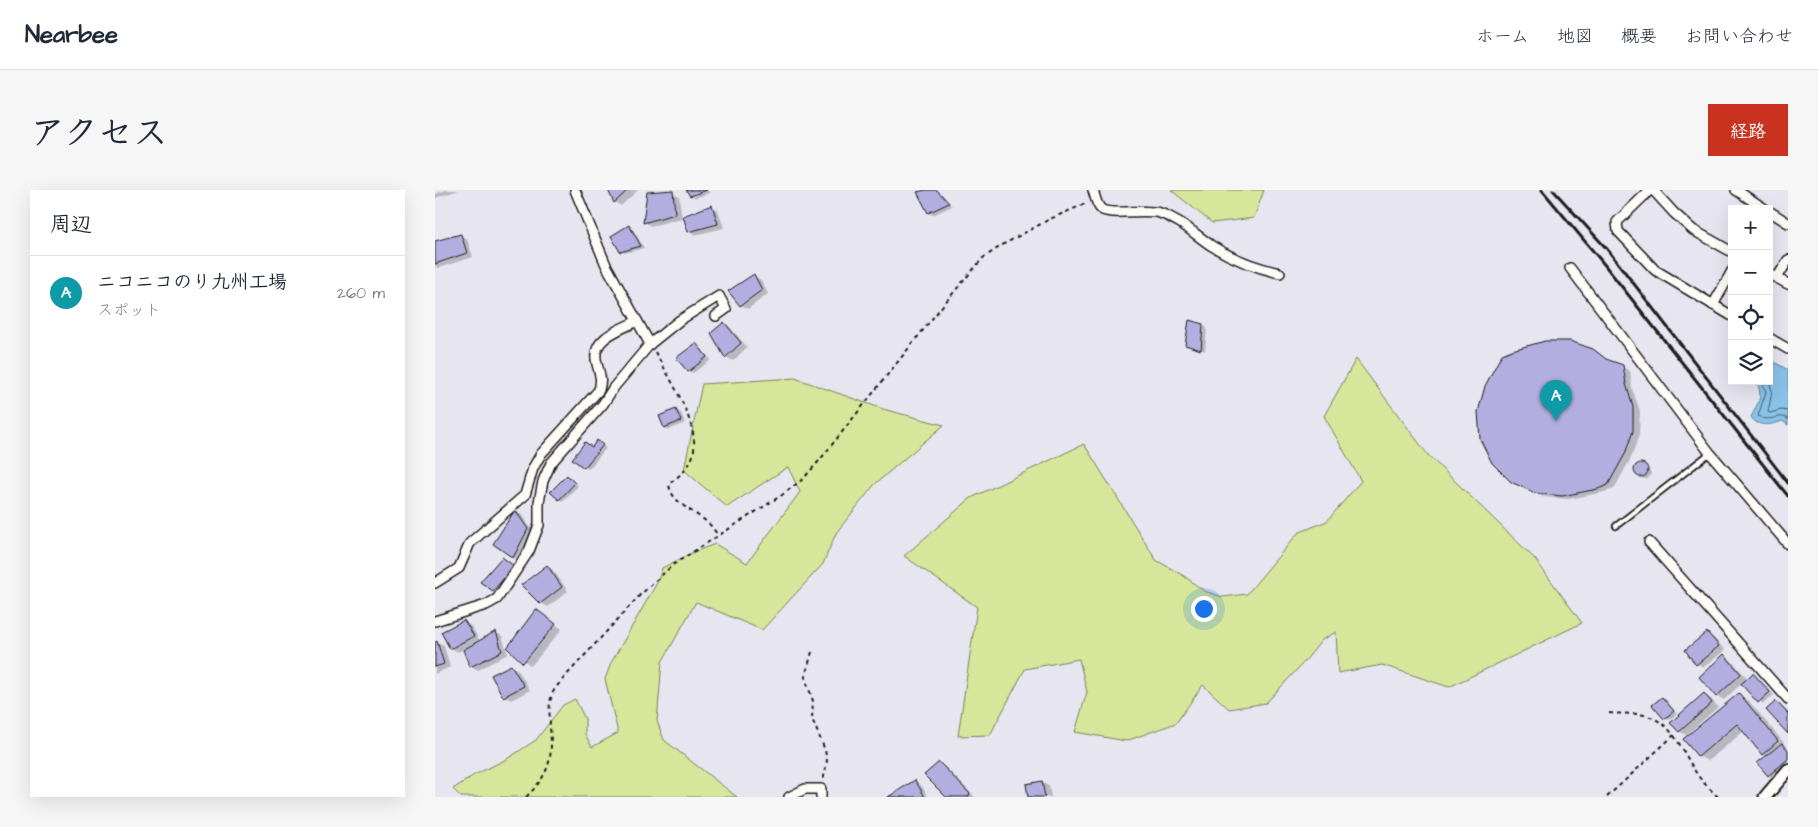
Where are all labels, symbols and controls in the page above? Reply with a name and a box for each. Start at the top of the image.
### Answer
text: Nearbee [25,18,118,52]
text: ホーム [1476,24,1529,49]
text: 地図 [1557,24,1593,49]
text: 概要 [1621,24,1657,49]
text: お問い合わせ [1685,24,1793,49]
button: 経路 [1708,104,1788,156]
text: アクセス [30,109,168,158]
map controls [1728,205,1773,385]
button: + [1728,205,1773,250]
text: 周辺 [50,210,92,239]
button: − [1728,250,1773,295]
text: ニコニコのり九州工場 [97,269,287,296]
text: A [61,282,71,304]
text: 260 m [337,282,385,304]
button: locate [1728,295,1773,340]
text: スポット [97,299,161,321]
button: layers [1728,340,1773,385]
pin: A [1540,380,1572,421]
your location [1191,596,1217,622]

